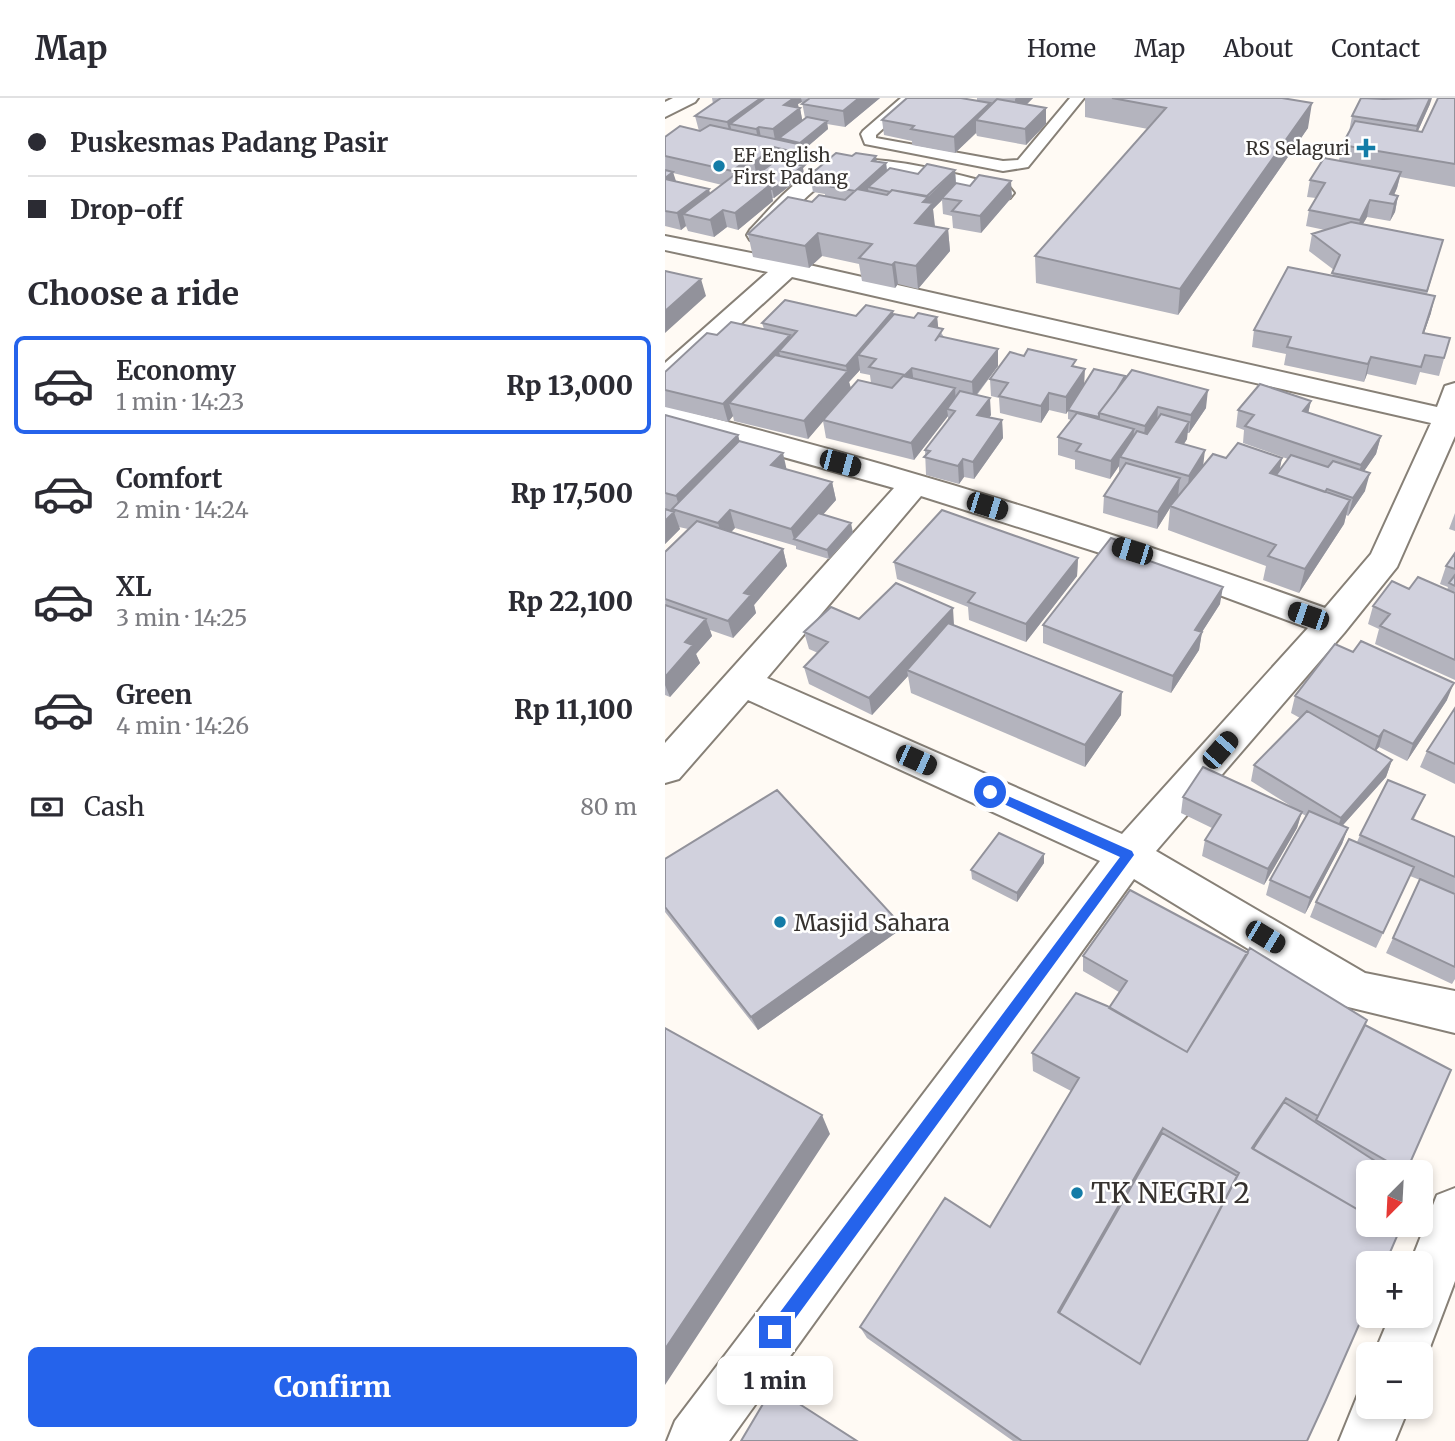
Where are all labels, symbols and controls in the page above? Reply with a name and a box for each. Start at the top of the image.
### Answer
text: Map [35,28,108,69]
text: Home [1027,33,1096,64]
text: Map [1134,33,1185,64]
text: About [1223,33,1293,64]
text: Contact [1331,33,1420,64]
text: Puskesmas Padang Pasir [70,126,388,159]
place label: RS Selaguri [1245,136,1350,160]
marker: RS Selaguri [1356,138,1376,158]
place label: EF English First Padang [733,143,848,189]
marker: EF English First Padang [711,158,727,174]
text: Drop-off [70,193,183,226]
text: Choose a ride [28,274,239,314]
icon: car [32,354,95,417]
text: Economy [116,354,236,387]
text: Rp 13,000 [506,369,633,402]
text: 1 min · 14:23 [116,387,244,416]
car [817,447,864,479]
icon: car [32,462,95,525]
text: Comfort [116,462,222,495]
text: Rp 17,500 [511,477,633,510]
car [964,490,1011,522]
text: 2 min · 14:24 [116,495,249,524]
car [1109,535,1156,567]
icon: car [32,570,95,633]
text: XL [116,570,152,603]
text: Rp 22,100 [508,585,633,618]
car [1285,599,1332,633]
text: 3 min · 14:25 [116,603,247,632]
icon: car [32,678,95,741]
text: Green [116,678,192,711]
text: Rp 11,100 [514,693,633,726]
text: 4 min · 14:26 [116,711,249,740]
car [1199,727,1242,773]
car [893,742,940,778]
route start [974,776,1006,808]
icon: cash [28,788,66,826]
text: Cash [84,790,145,823]
text: 80 m [580,792,637,821]
place label: Masjid Sahara [794,908,950,937]
marker: Masjid Sahara [772,914,788,930]
car [1242,917,1289,957]
north arrow [1356,1160,1433,1237]
map controls [1356,1160,1433,1419]
place label: TK NEGRI 2 [1091,1175,1250,1211]
marker: TK NEGRI 2 [1069,1185,1085,1201]
button: + [1356,1251,1433,1328]
route end [759,1316,791,1348]
button: − [1356,1342,1433,1419]
button: Confirm [28,1347,637,1427]
callout: 1 min [717,1356,833,1406]
text: 1 min [743,1366,807,1395]

